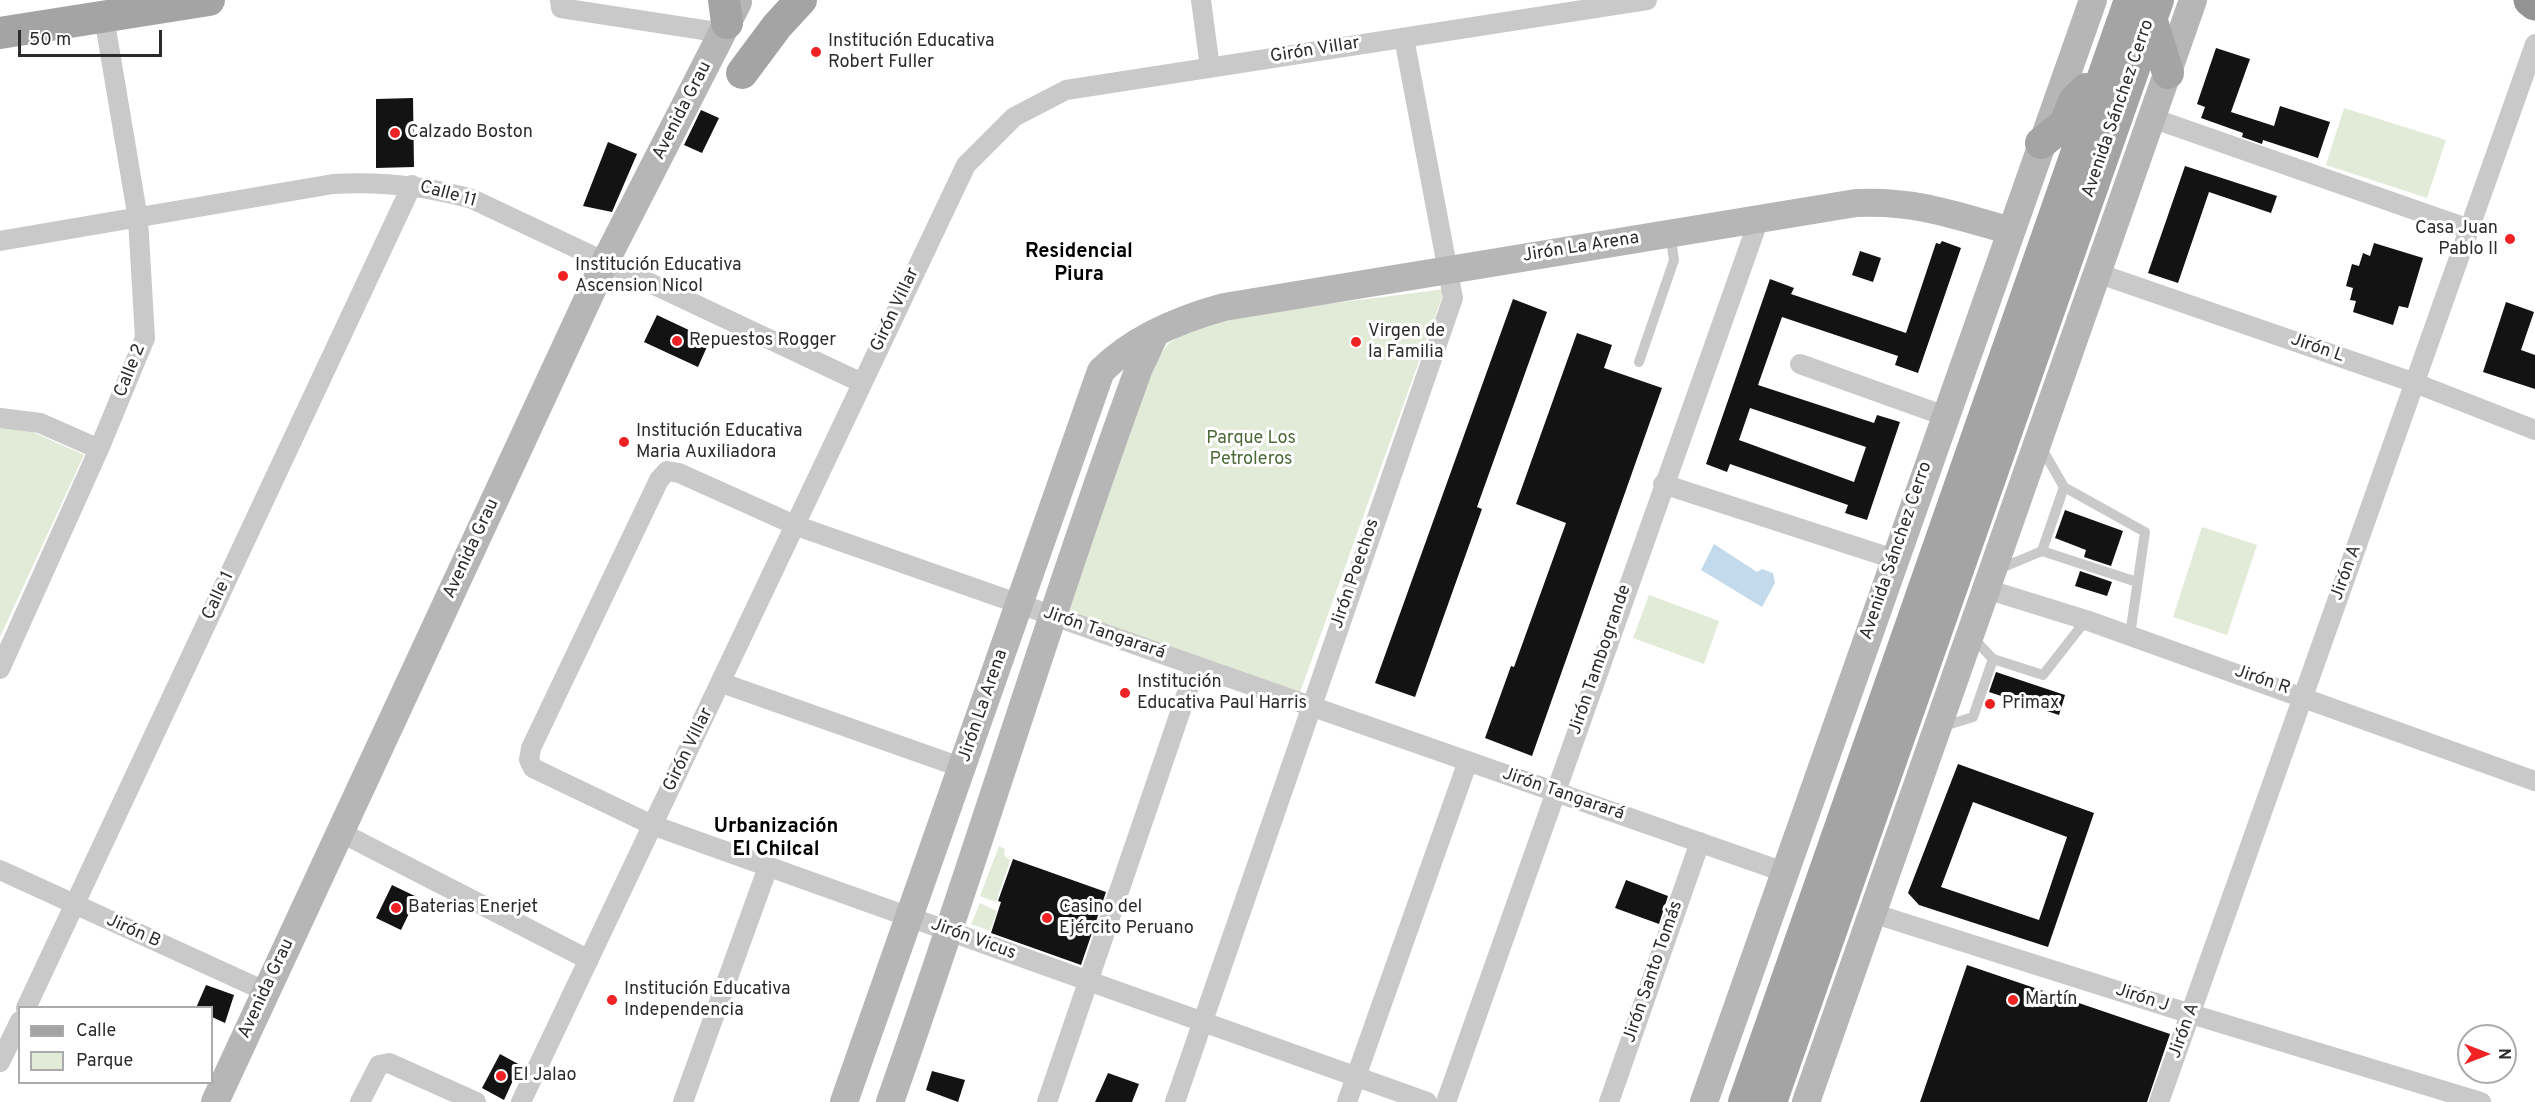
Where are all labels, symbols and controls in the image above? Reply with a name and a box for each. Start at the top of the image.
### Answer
street label: Avenida Sánchez Cerro [2078,17,2160,201]
scale bar [21,18,165,56]
text: 50 m [29,29,71,52]
place label: Institución Educativa Robert Fuller [828,31,995,74]
street label: Girón Villar [1269,33,1361,69]
marker: Institución Educativa Robert Fuller [809,45,823,59]
street label: Avenida Grau [649,58,717,164]
place label: Calzado Boston [407,122,533,144]
marker: Calzado Boston [388,126,402,140]
street label: Calle 11 [417,177,479,213]
place label: Casa Juan Pablo II [2415,218,2498,260]
street label: Jirón La Arena [1521,228,1641,268]
marker: Casa Juan Pablo II [2503,232,2517,246]
district label: Residencial Piura [1025,241,1133,288]
place label: Institución Educativa Ascension Nicol [575,255,742,298]
street label: Girón Villar [867,264,925,356]
marker: Institución Educativa Ascension Nicol [556,269,570,283]
place label: Virgen de la Familia [1368,321,1445,364]
place label: Repuestos Rogger [689,330,836,352]
street label: Jirón L [2287,330,2347,368]
marker: Repuestos Rogger [670,334,684,348]
marker: Virgen de la Familia [1349,335,1363,349]
street label: Calle 2 [111,341,151,401]
place label: Institución Educativa Maria Auxiliadora [636,421,803,464]
park label: Parque Los Petroleros [1206,428,1296,470]
marker: Institución Educativa Maria Auxiliadora [617,435,631,449]
street label: Avenida Sánchez Cerro [1856,459,1938,643]
street label: Avenida Grau [440,496,504,602]
street label: Jirón Poechos [1327,516,1385,632]
street label: Jirón A [2327,542,2367,604]
street label: Calle 1 [198,568,240,624]
street label: Jirón Tambogrande [1565,582,1637,738]
street label: Jirón Tangarará [1040,603,1168,665]
street label: Jirón La Arena [955,647,1013,765]
street label: Jirón R [2231,661,2293,701]
place label: Institución Educativa Paul Harris [1137,672,1307,714]
marker: Institución Educativa Paul Harris [1118,686,1132,700]
place label: Primax [2002,693,2059,715]
marker: Primax [1983,697,1997,711]
street label: Girón Villar [659,705,719,795]
street label: Jirón Tangarará [1499,764,1627,826]
district label: Urbanización El Chilcal [714,816,838,863]
place label: Baterias Enerjet [408,897,538,919]
place label: Casino del Ejército Peruano [1059,897,1194,940]
street label: Jirón Santo Tomás [1620,898,1688,1046]
marker: Baterias Enerjet [389,901,403,915]
street label: Jirón B [102,911,164,953]
marker: Casino del Ejército Peruano [1040,911,1054,925]
street label: Jirón Vicus [927,915,1019,965]
street label: Avenida Grau [235,936,299,1042]
place label: Institución Educativa Independencia [624,979,791,1022]
street label: Jirón J [2112,980,2172,1018]
place label: Martín [2025,989,2077,1011]
marker: Institución Educativa Independencia [605,993,619,1007]
marker: Martín [2006,993,2020,1007]
street label: Jirón A [2165,1000,2205,1062]
legend [18,1006,213,1084]
text: Calle [76,1020,116,1043]
north arrow [2457,1024,2517,1084]
text: N [2493,1048,2513,1060]
text: Parque [76,1050,133,1073]
place label: El Jalao [513,1065,577,1087]
marker: El Jalao [494,1069,508,1083]

